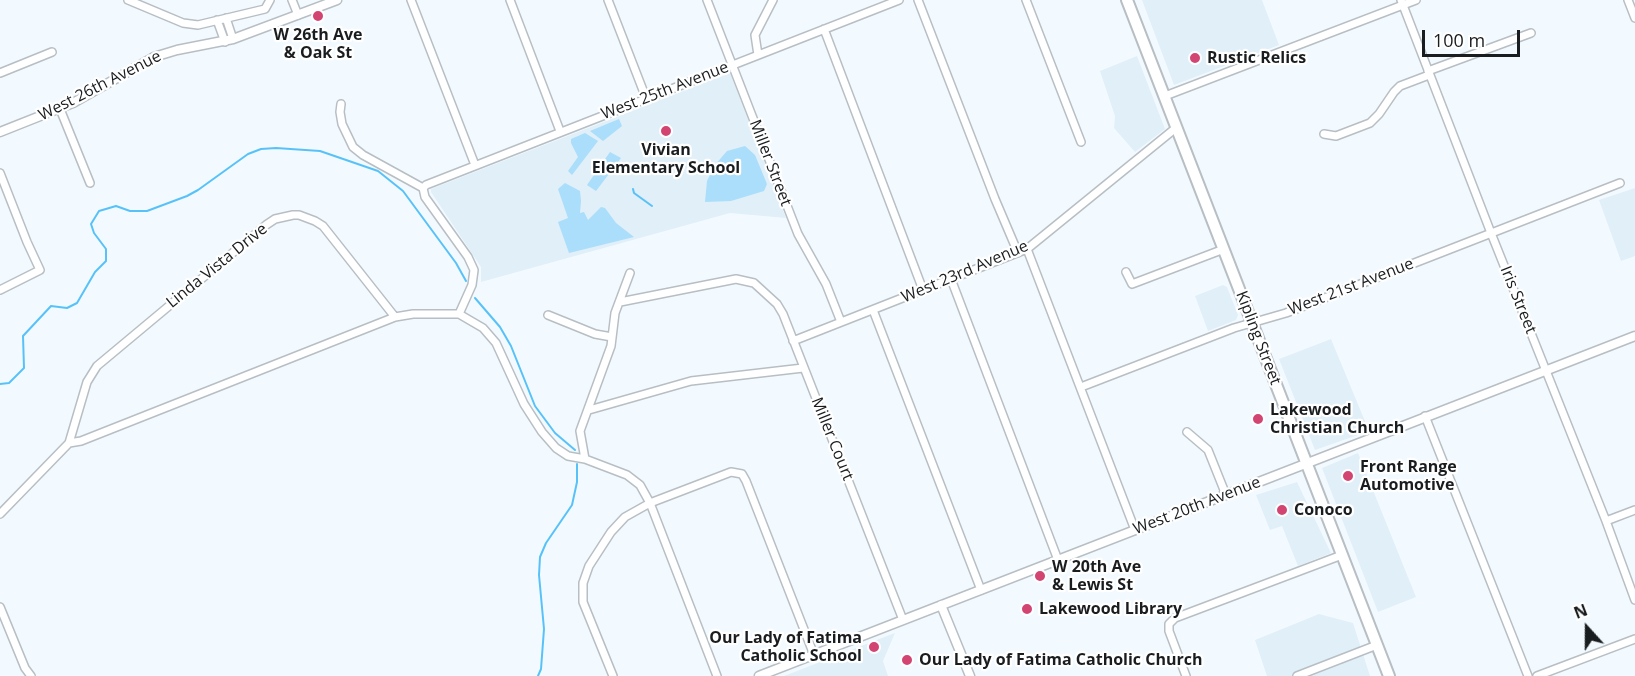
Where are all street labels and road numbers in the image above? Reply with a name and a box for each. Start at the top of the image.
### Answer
street label: West 26th Avenue [36,47,164,125]
street label: West 25th Avenue [599,58,731,124]
street label: Miller Street [745,117,795,209]
street label: Linda Vista Drive [163,219,271,313]
street label: West 23rd Avenue [899,237,1031,307]
street label: West 21st Avenue [1286,254,1416,320]
street label: Iris Street [1496,263,1540,337]
street label: Kipling Street [1231,288,1285,388]
street label: Miller Court [807,395,857,483]
street label: West 20th Avenue [1131,473,1263,539]

